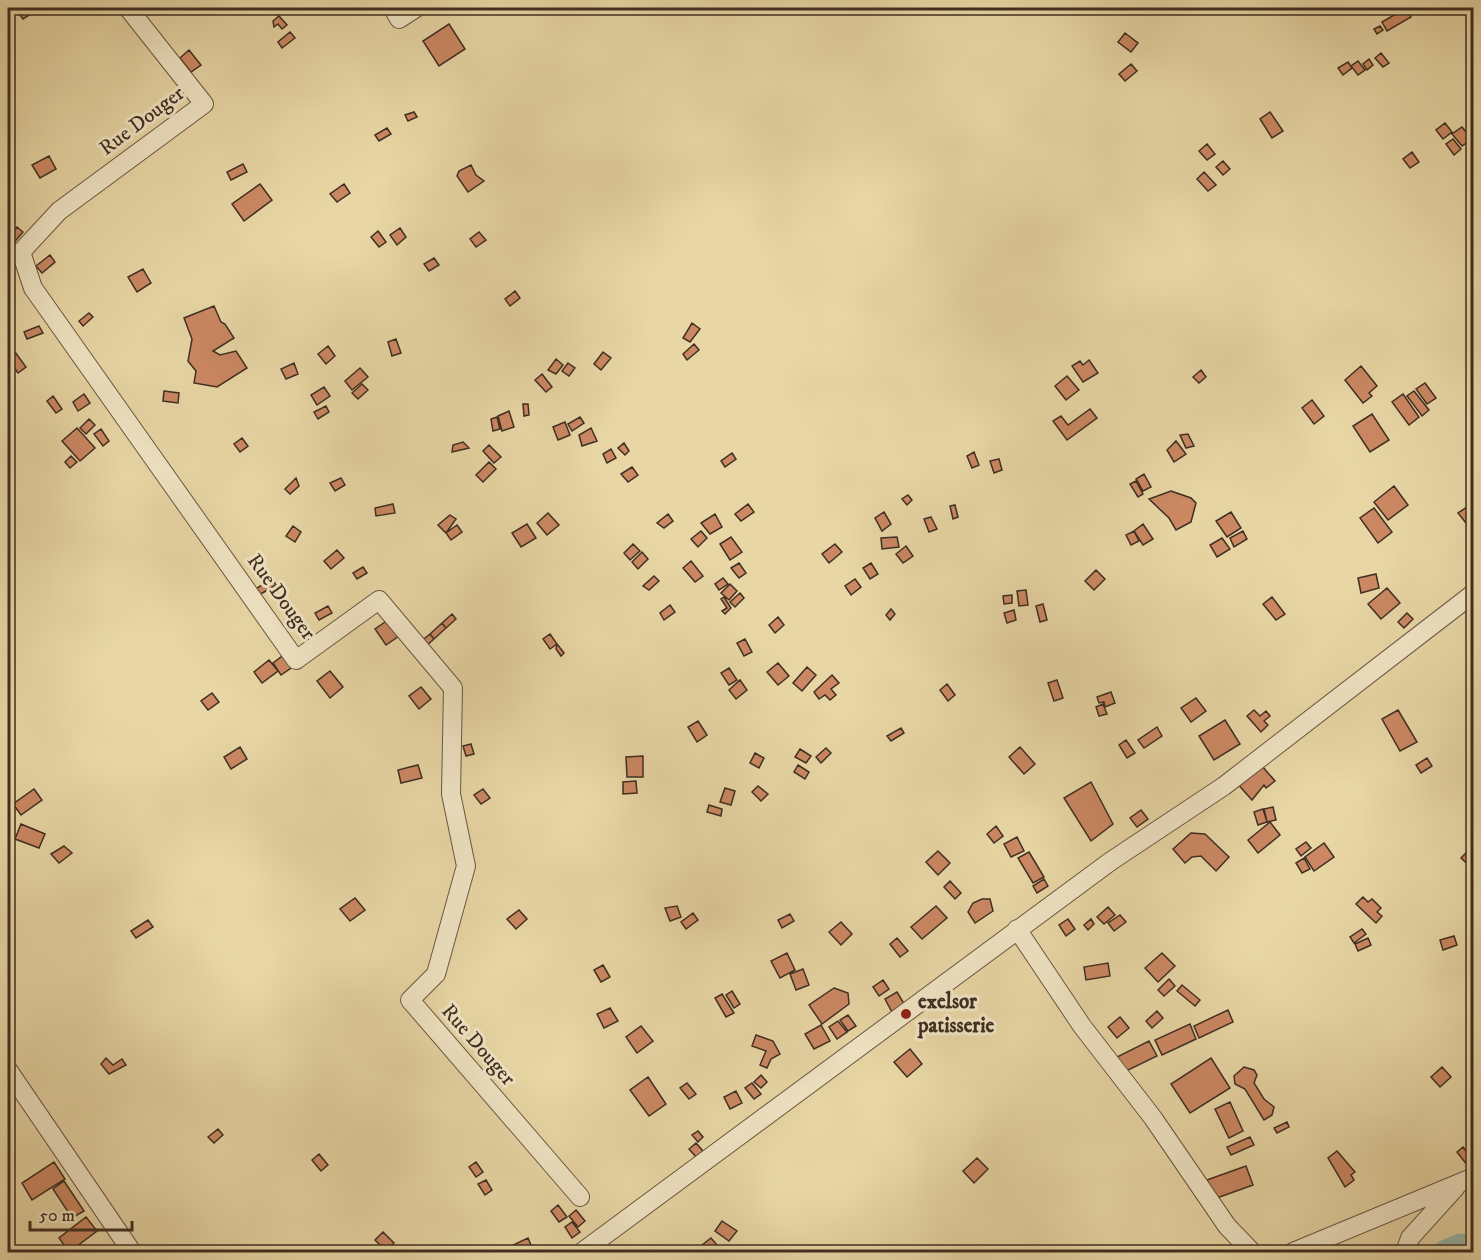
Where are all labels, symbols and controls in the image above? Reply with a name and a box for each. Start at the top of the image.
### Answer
street label: Rue Douger [94,80,190,161]
street label: Rue Douger [241,549,321,645]
place label: exelsor patisserie [917,989,995,1039]
street label: Rue Douger [435,999,521,1091]
marker: exelsor patisserie [899,1007,913,1021]
scale bar [30,1194,132,1232]
text: 50 m [39,1205,75,1227]

